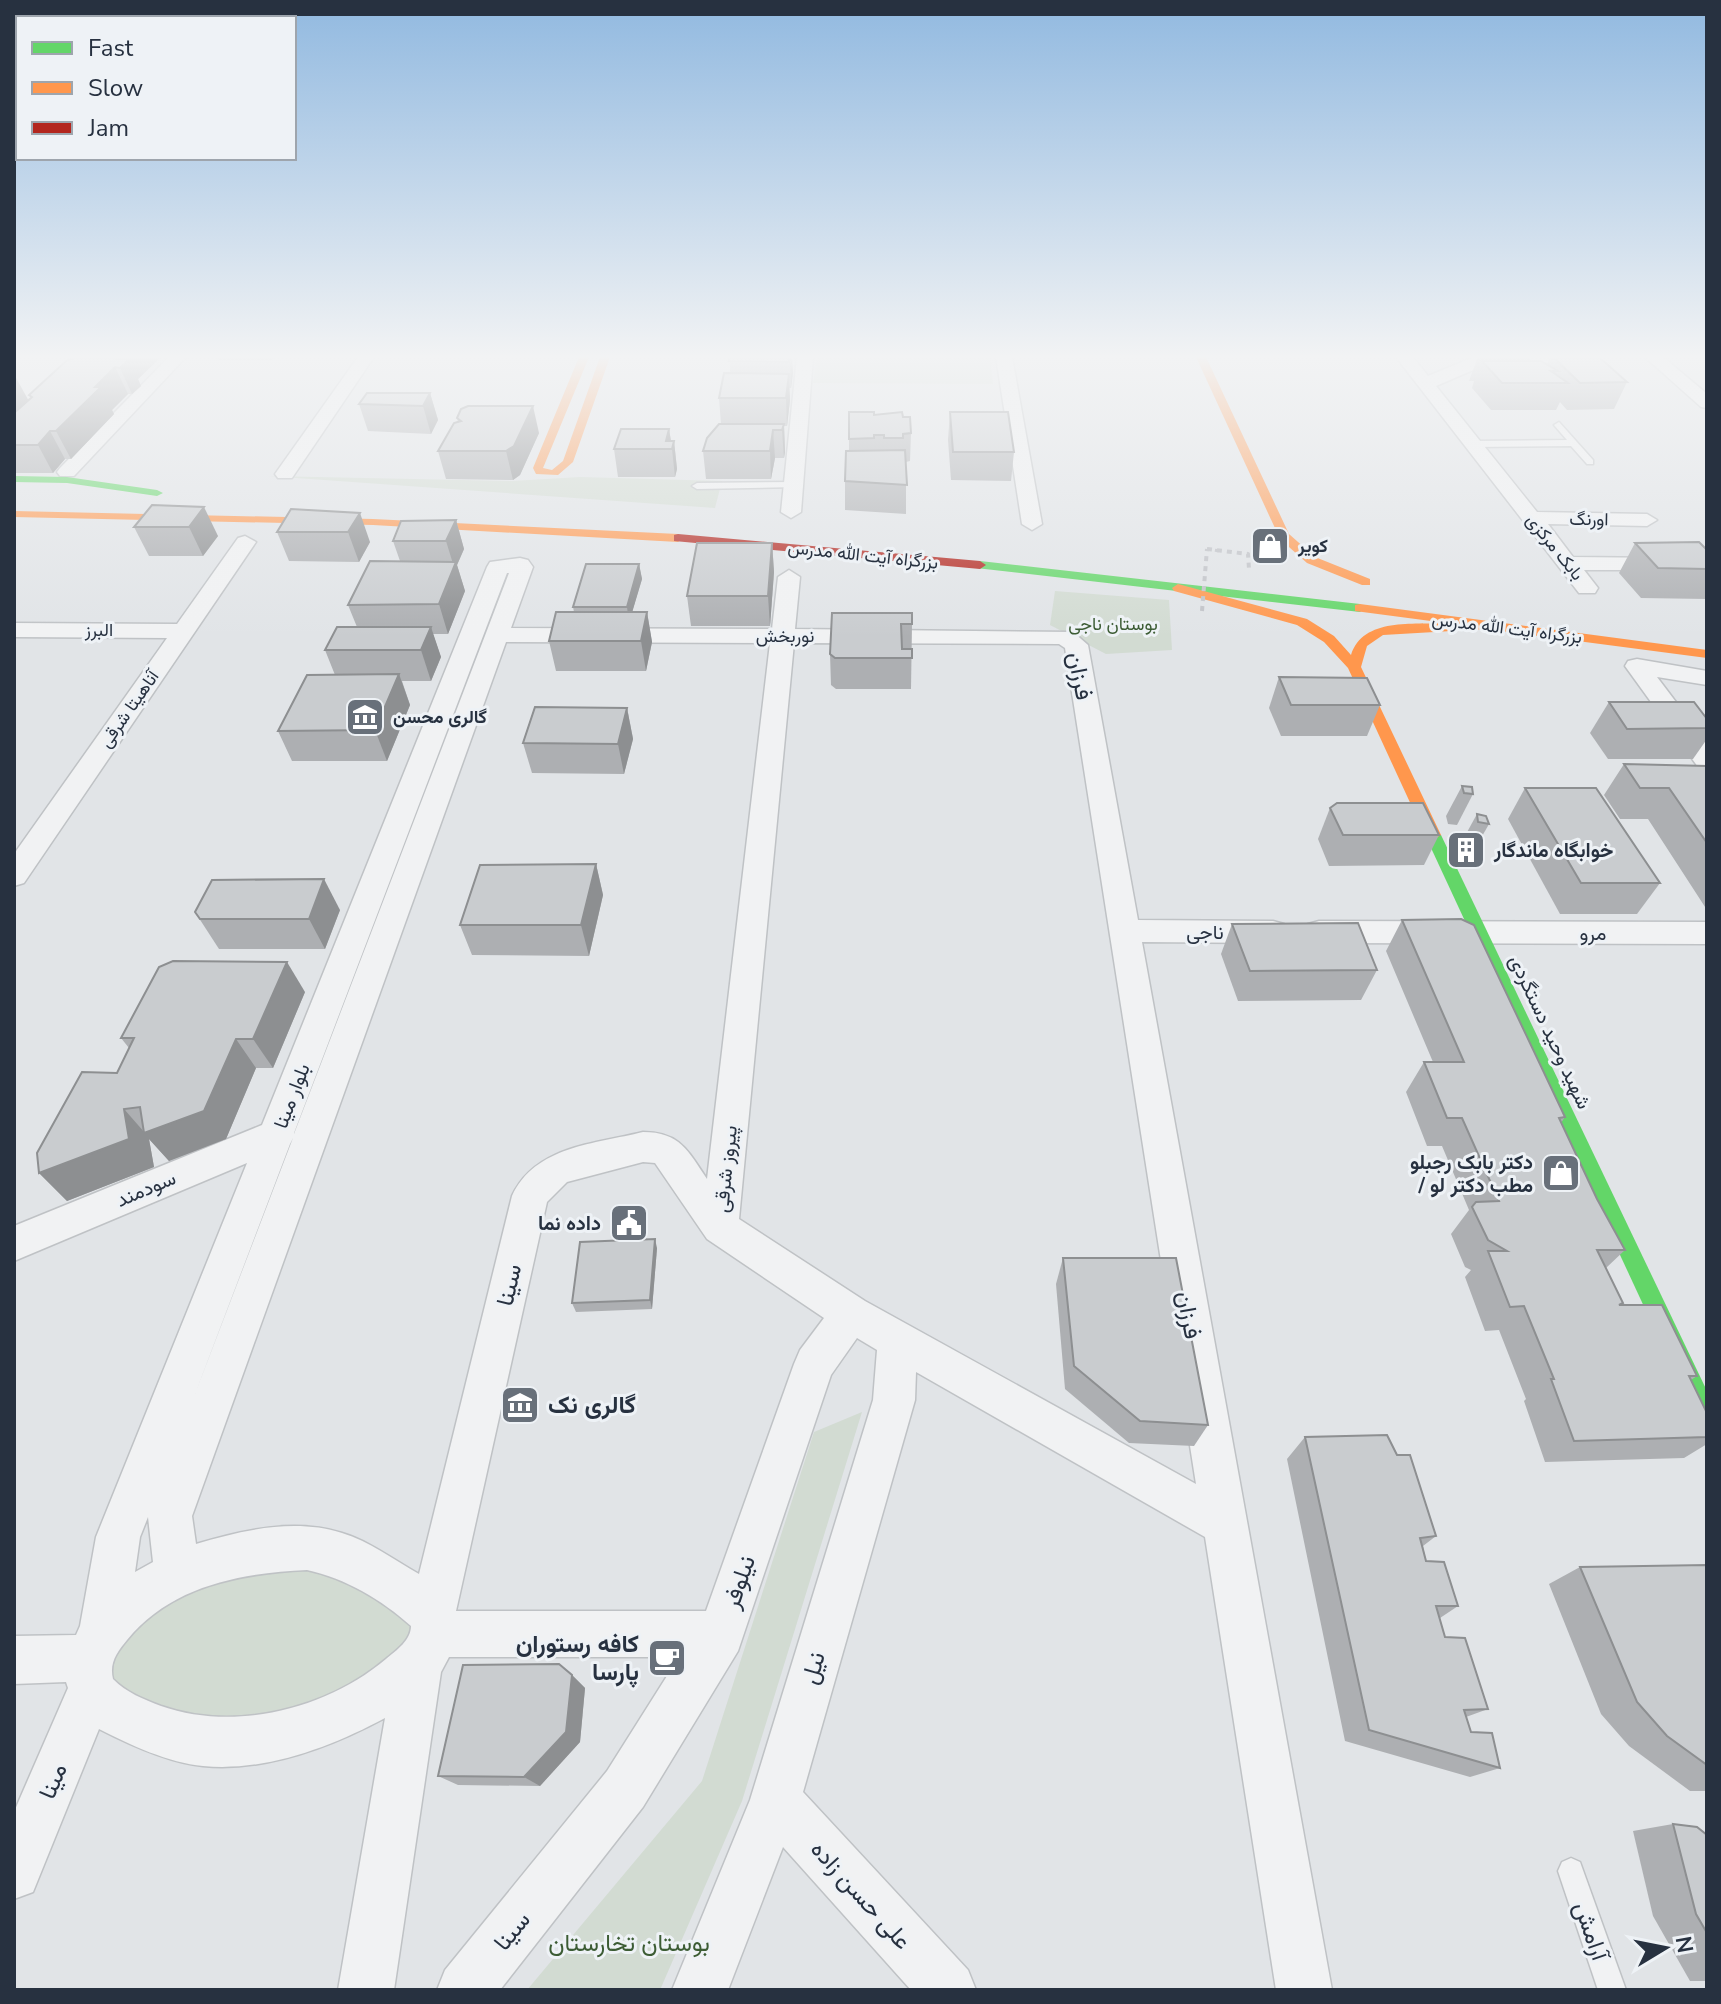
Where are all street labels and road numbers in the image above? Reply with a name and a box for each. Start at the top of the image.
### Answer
street label: اورنگ [1569,507,1609,531]
street label: بابک مرکزی [1521,509,1589,585]
street label: بزرگراه آیت الله مدرس [787,535,939,575]
street label: بزرگراه آیت الله مدرس [1431,607,1583,649]
street label: البرز [84,618,113,642]
street label: نوربخش [756,624,814,648]
street label: فرزان [1060,649,1100,703]
street label: آناهیتا شرقی [94,664,165,752]
street label: ناجی [1186,919,1224,946]
street label: مرو [1580,920,1606,947]
street label: شهید وحید دستگردی [1502,951,1598,1113]
street label: بلوار مینا [267,1060,317,1132]
street label: پیروز شرقی [708,1124,744,1214]
street label: سودمند [112,1164,180,1214]
street label: سینا [489,1261,529,1309]
street label: فرزان [1169,1288,1209,1342]
street label: نیلوفر [715,1551,763,1614]
street label: نیل [793,1648,833,1688]
street label: مینا [31,1758,75,1804]
street label: علی حسن زاده [803,1834,919,1956]
street label: آرامش [1566,1897,1617,1967]
street label: سینا [486,1905,538,1957]

